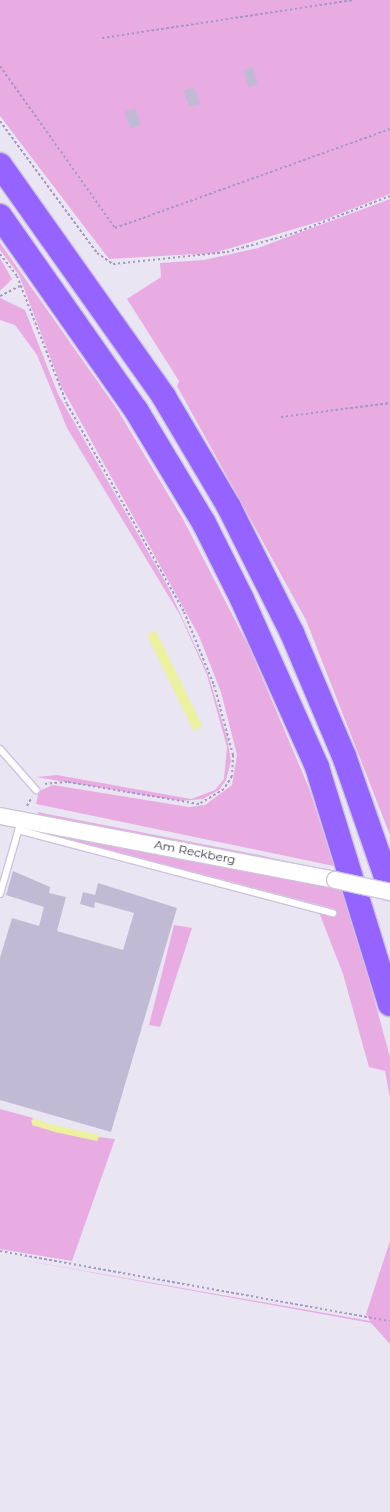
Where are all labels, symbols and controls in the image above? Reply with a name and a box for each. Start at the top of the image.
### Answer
street label: Am Reckberg [153,837,237,867]

